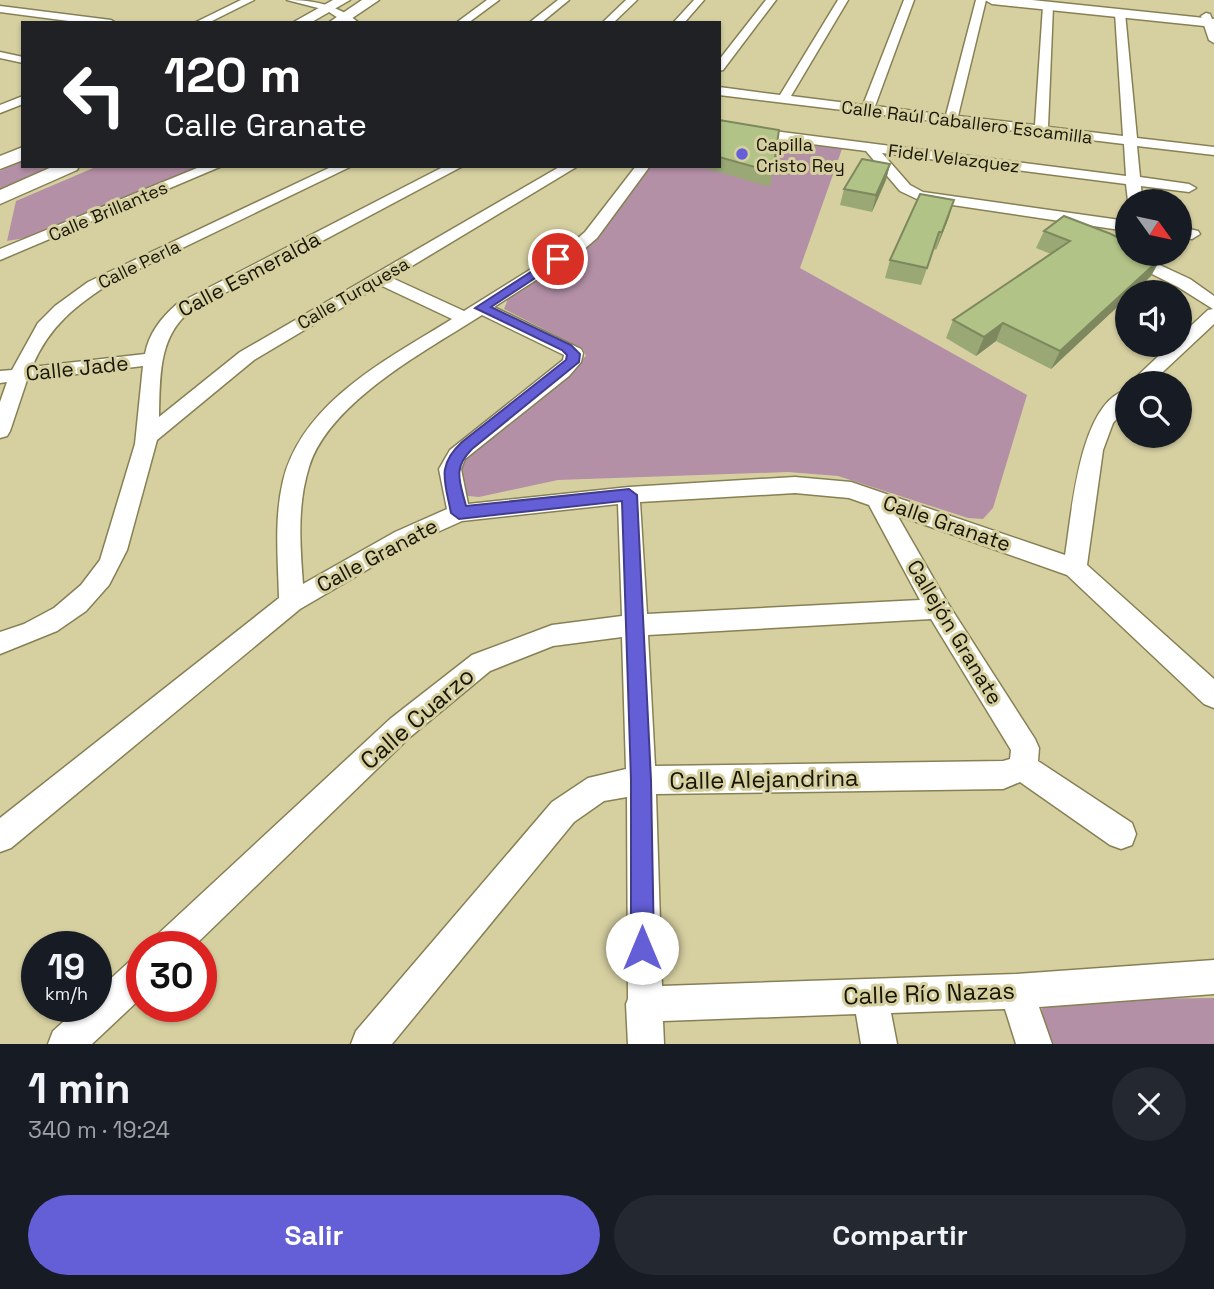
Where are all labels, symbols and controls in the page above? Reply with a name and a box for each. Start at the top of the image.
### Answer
text: 120 m [164,44,301,106]
icon: left [49,49,140,140]
street label: Calle Raúl Caballero Escamilla [840,95,1094,149]
text: Calle Granate [164,105,367,145]
place label: Capilla Cristo Rey [756,133,845,177]
street label: Fidel Velazquez [887,139,1021,177]
marker: Capilla Cristo Rey [734,146,750,162]
street label: Calle Brillantes [45,176,171,246]
north arrow [1115,189,1192,266]
map controls [1115,189,1192,448]
street label: Calle Esmeralda [173,225,325,323]
pin [528,229,588,289]
street label: Calle Perla [94,234,184,294]
icon: arrive [539,240,577,278]
street label: Calle Turquesa [293,252,413,334]
button: sound [1115,280,1192,357]
street label: Calle Jade [24,349,130,387]
button: search [1115,371,1192,448]
street label: Calle Granate [880,489,1014,557]
street label: Calle Granate [312,512,442,598]
street label: Callejón Granate [901,555,1009,709]
street label: Calle Cuarzo [354,660,480,776]
street label: Calle Alejandrina [669,762,859,796]
position arrow [605,911,679,985]
speed limit sign: 30 [126,931,217,1022]
text: 19 [48,945,85,989]
street label: Calle Río Nazas [843,975,1015,1011]
text: km/h [45,982,88,1005]
text: 1 min [28,1062,131,1115]
button: close [1112,1067,1186,1141]
text: 340 m · 19:24 [28,1115,170,1145]
button: Salir [28,1195,600,1275]
button: Compartir [614,1195,1186,1275]

